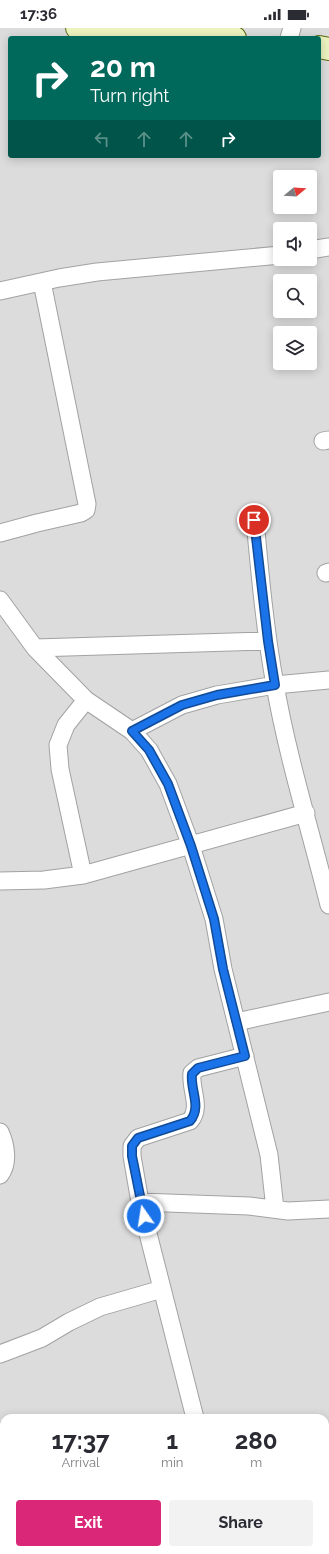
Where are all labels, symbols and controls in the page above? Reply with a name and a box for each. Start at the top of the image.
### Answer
text: 17:36 [20,5,57,23]
text: 20 m [90,51,156,84]
icon: right [24,52,76,104]
text: Turn right [90,85,169,106]
icon: left [91,128,113,150]
icon: ahead [133,128,155,150]
icon: ahead [175,128,197,150]
icon: right [217,128,239,150]
north arrow [273,170,317,214]
map controls [273,170,317,370]
button: sound [273,222,317,266]
button: search [273,274,317,318]
button: layers [273,326,317,370]
pin [237,503,271,537]
icon: arrive [243,509,265,531]
position arrow [123,1195,165,1237]
text: 17:37 [51,1426,110,1455]
text: 1 [166,1426,178,1455]
text: 280 [235,1426,278,1455]
text: Arrival [61,1455,100,1470]
text: min [161,1455,183,1470]
text: m [250,1455,262,1470]
button: Exit [16,1500,161,1546]
button: Share [169,1500,313,1546]

